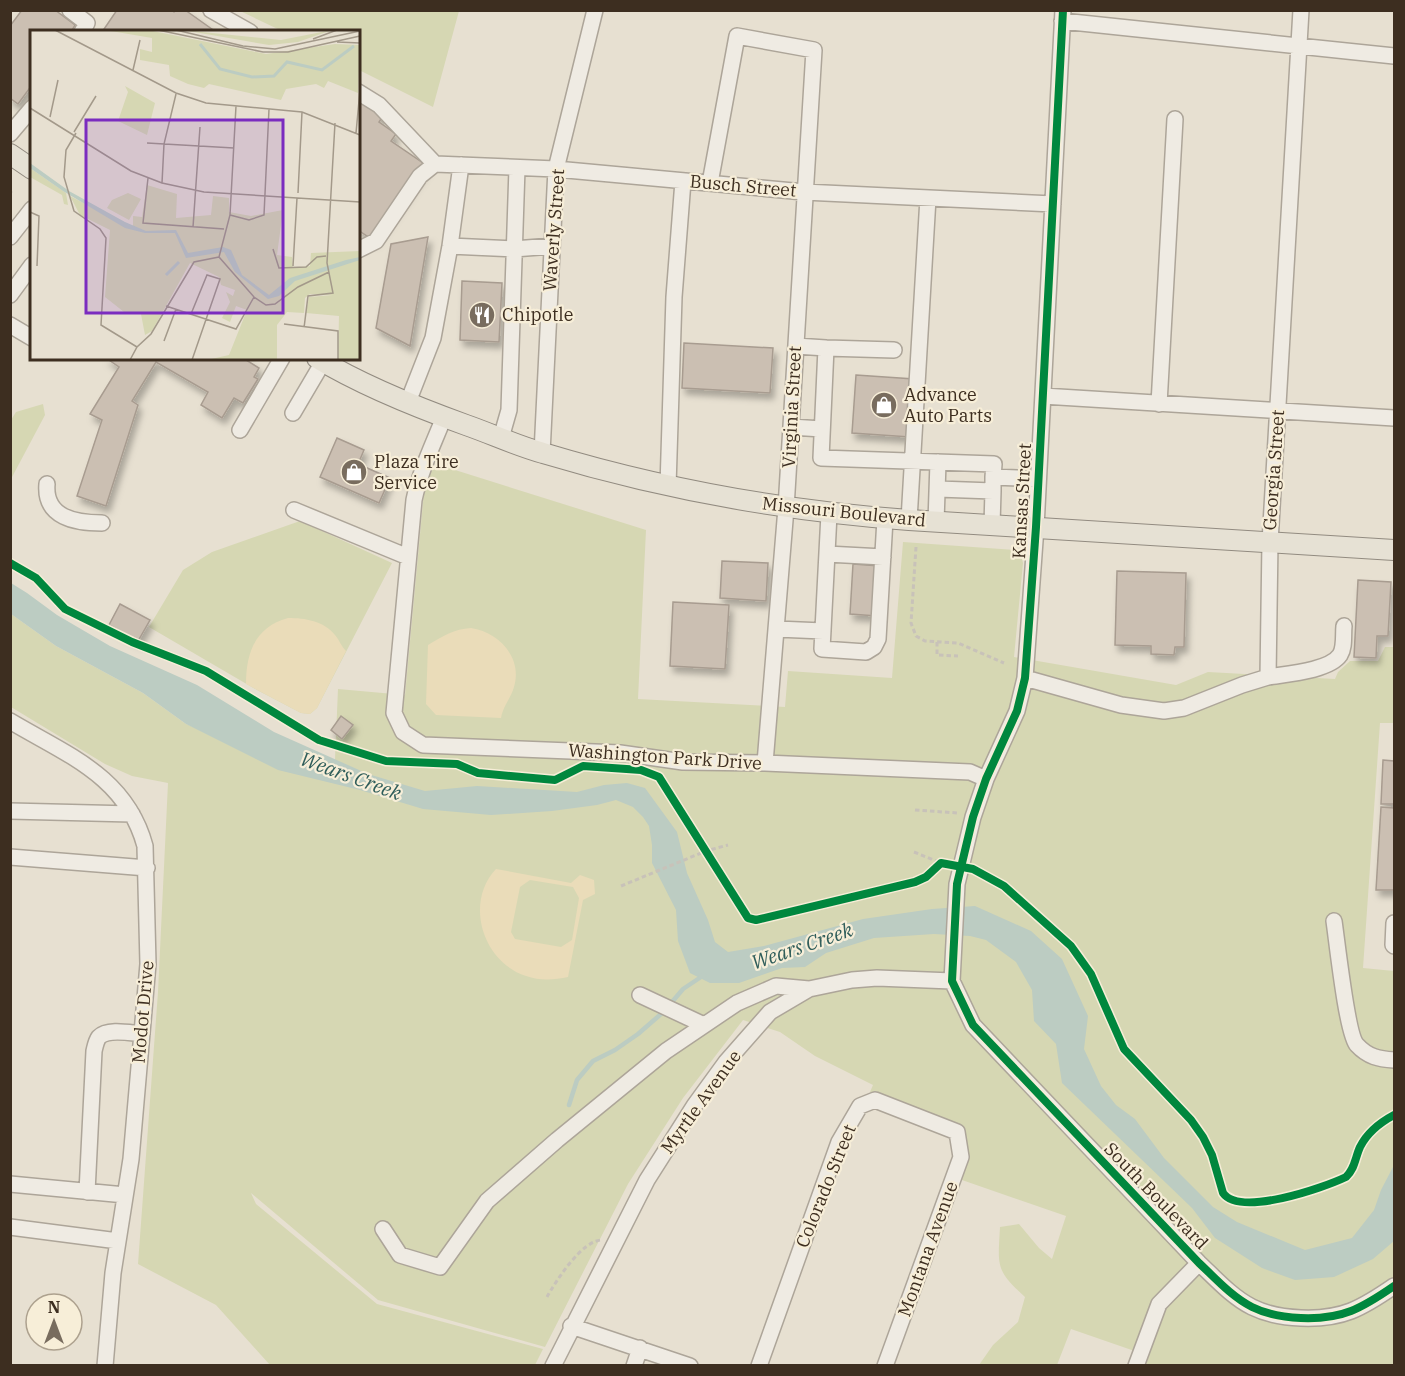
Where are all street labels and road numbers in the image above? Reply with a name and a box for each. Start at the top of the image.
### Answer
street label: Waverly Street [538,168,569,292]
street label: Busch Street [689,169,797,202]
street label: Virginia Street [777,345,806,469]
street label: Georgia Street [1258,409,1289,531]
street label: Kansas Street [1007,442,1036,559]
street label: Missouri Boulevard [761,491,927,532]
street label: Washington Park Drive [567,738,763,775]
street label: Modot Drive [127,960,158,1064]
street label: Myrtle Avenue [655,1045,746,1158]
street label: Colorado Street [790,1121,861,1251]
street label: South Boulevard [1099,1137,1213,1254]
street label: Montana Avenue [892,1178,963,1320]

